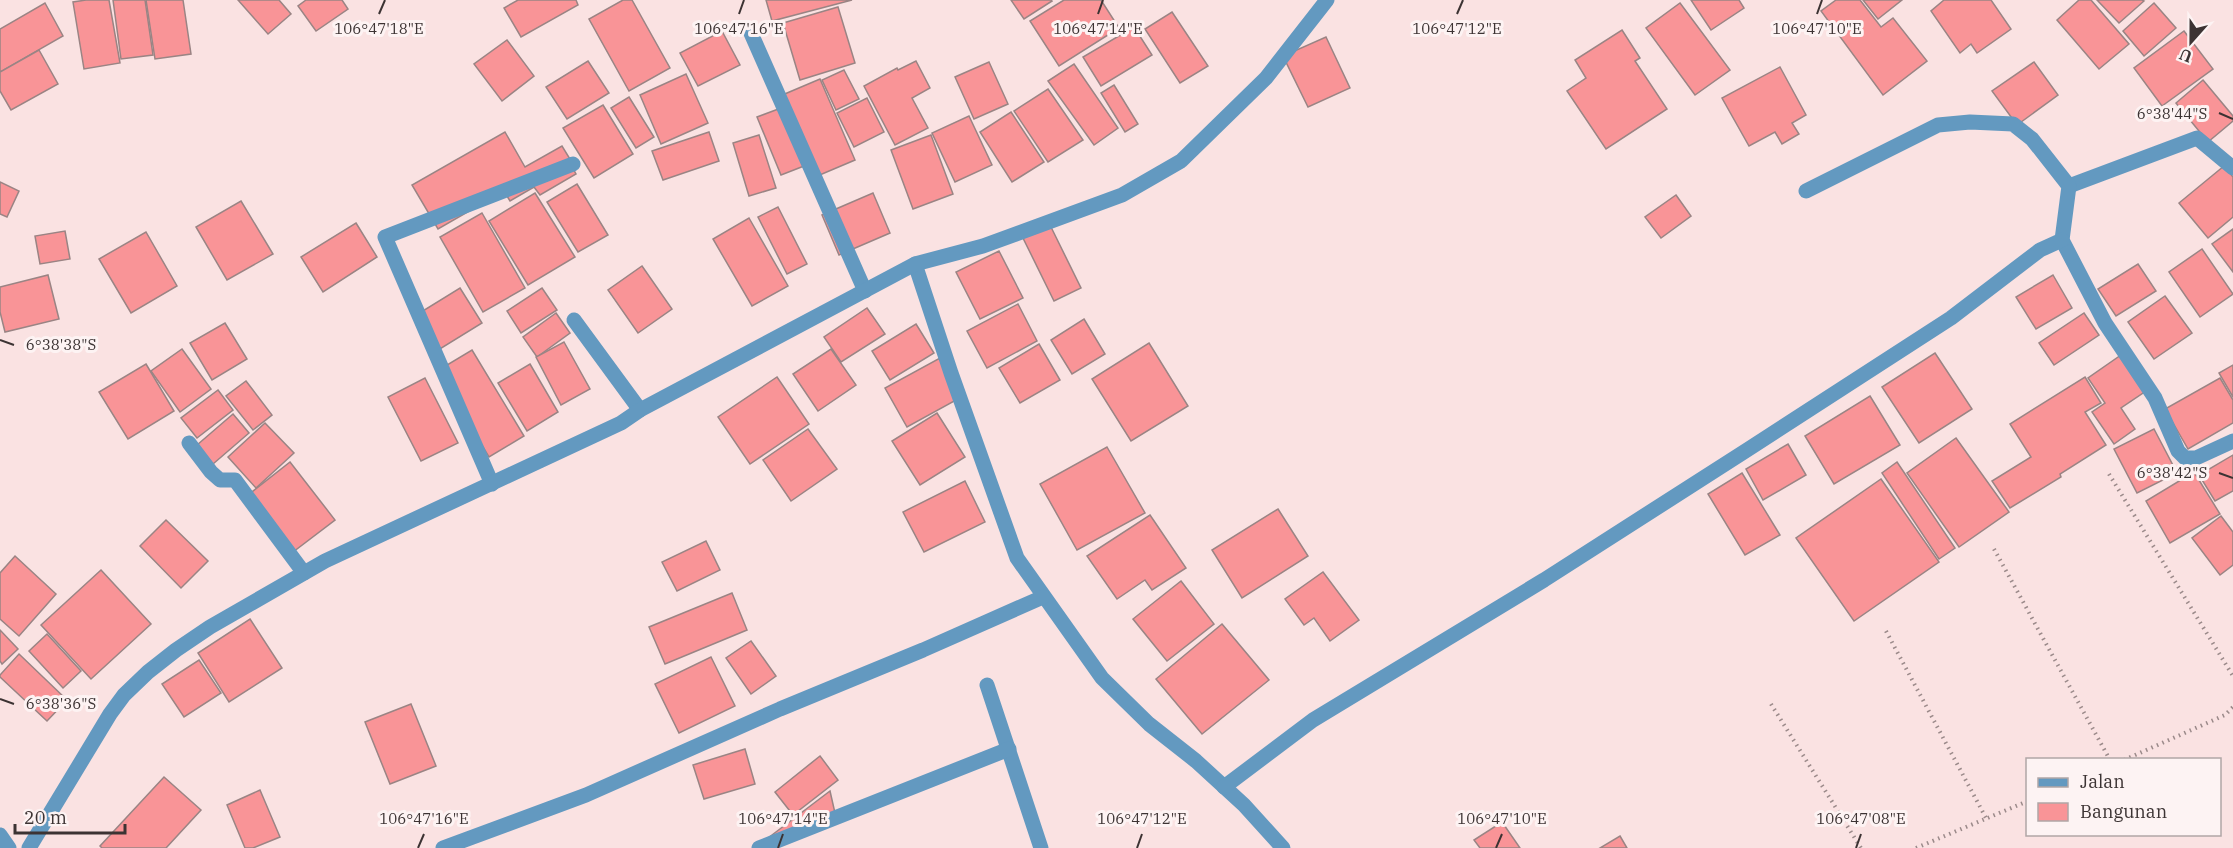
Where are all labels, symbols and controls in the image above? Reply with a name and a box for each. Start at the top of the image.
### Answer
north arrow [2161,12,2221,72]
text: 106°47'18"E [334,19,424,38]
text: 106°47'16"E [694,19,784,38]
text: 106°47'14"E [1053,19,1143,38]
text: 106°47'12"E [1412,19,1502,38]
text: 106°47'10"E [1772,19,1862,38]
text: U [2176,44,2195,68]
text: 6°38'44"S [2137,104,2207,123]
text: 6°38'38"S [26,335,96,354]
text: 6°38'42"S [2137,463,2207,482]
text: 6°38'36"S [26,694,96,713]
legend [2026,758,2221,836]
text: Jalan [2080,770,2125,793]
scale bar [15,797,124,835]
text: Bangunan [2080,800,2167,823]
text: 20 m [24,806,67,829]
text: 106°47'16"E [379,809,469,828]
text: 106°47'14"E [738,809,828,828]
text: 106°47'12"E [1097,809,1187,828]
text: 106°47'10"E [1457,809,1547,828]
text: 106°47'08"E [1816,809,1906,828]

